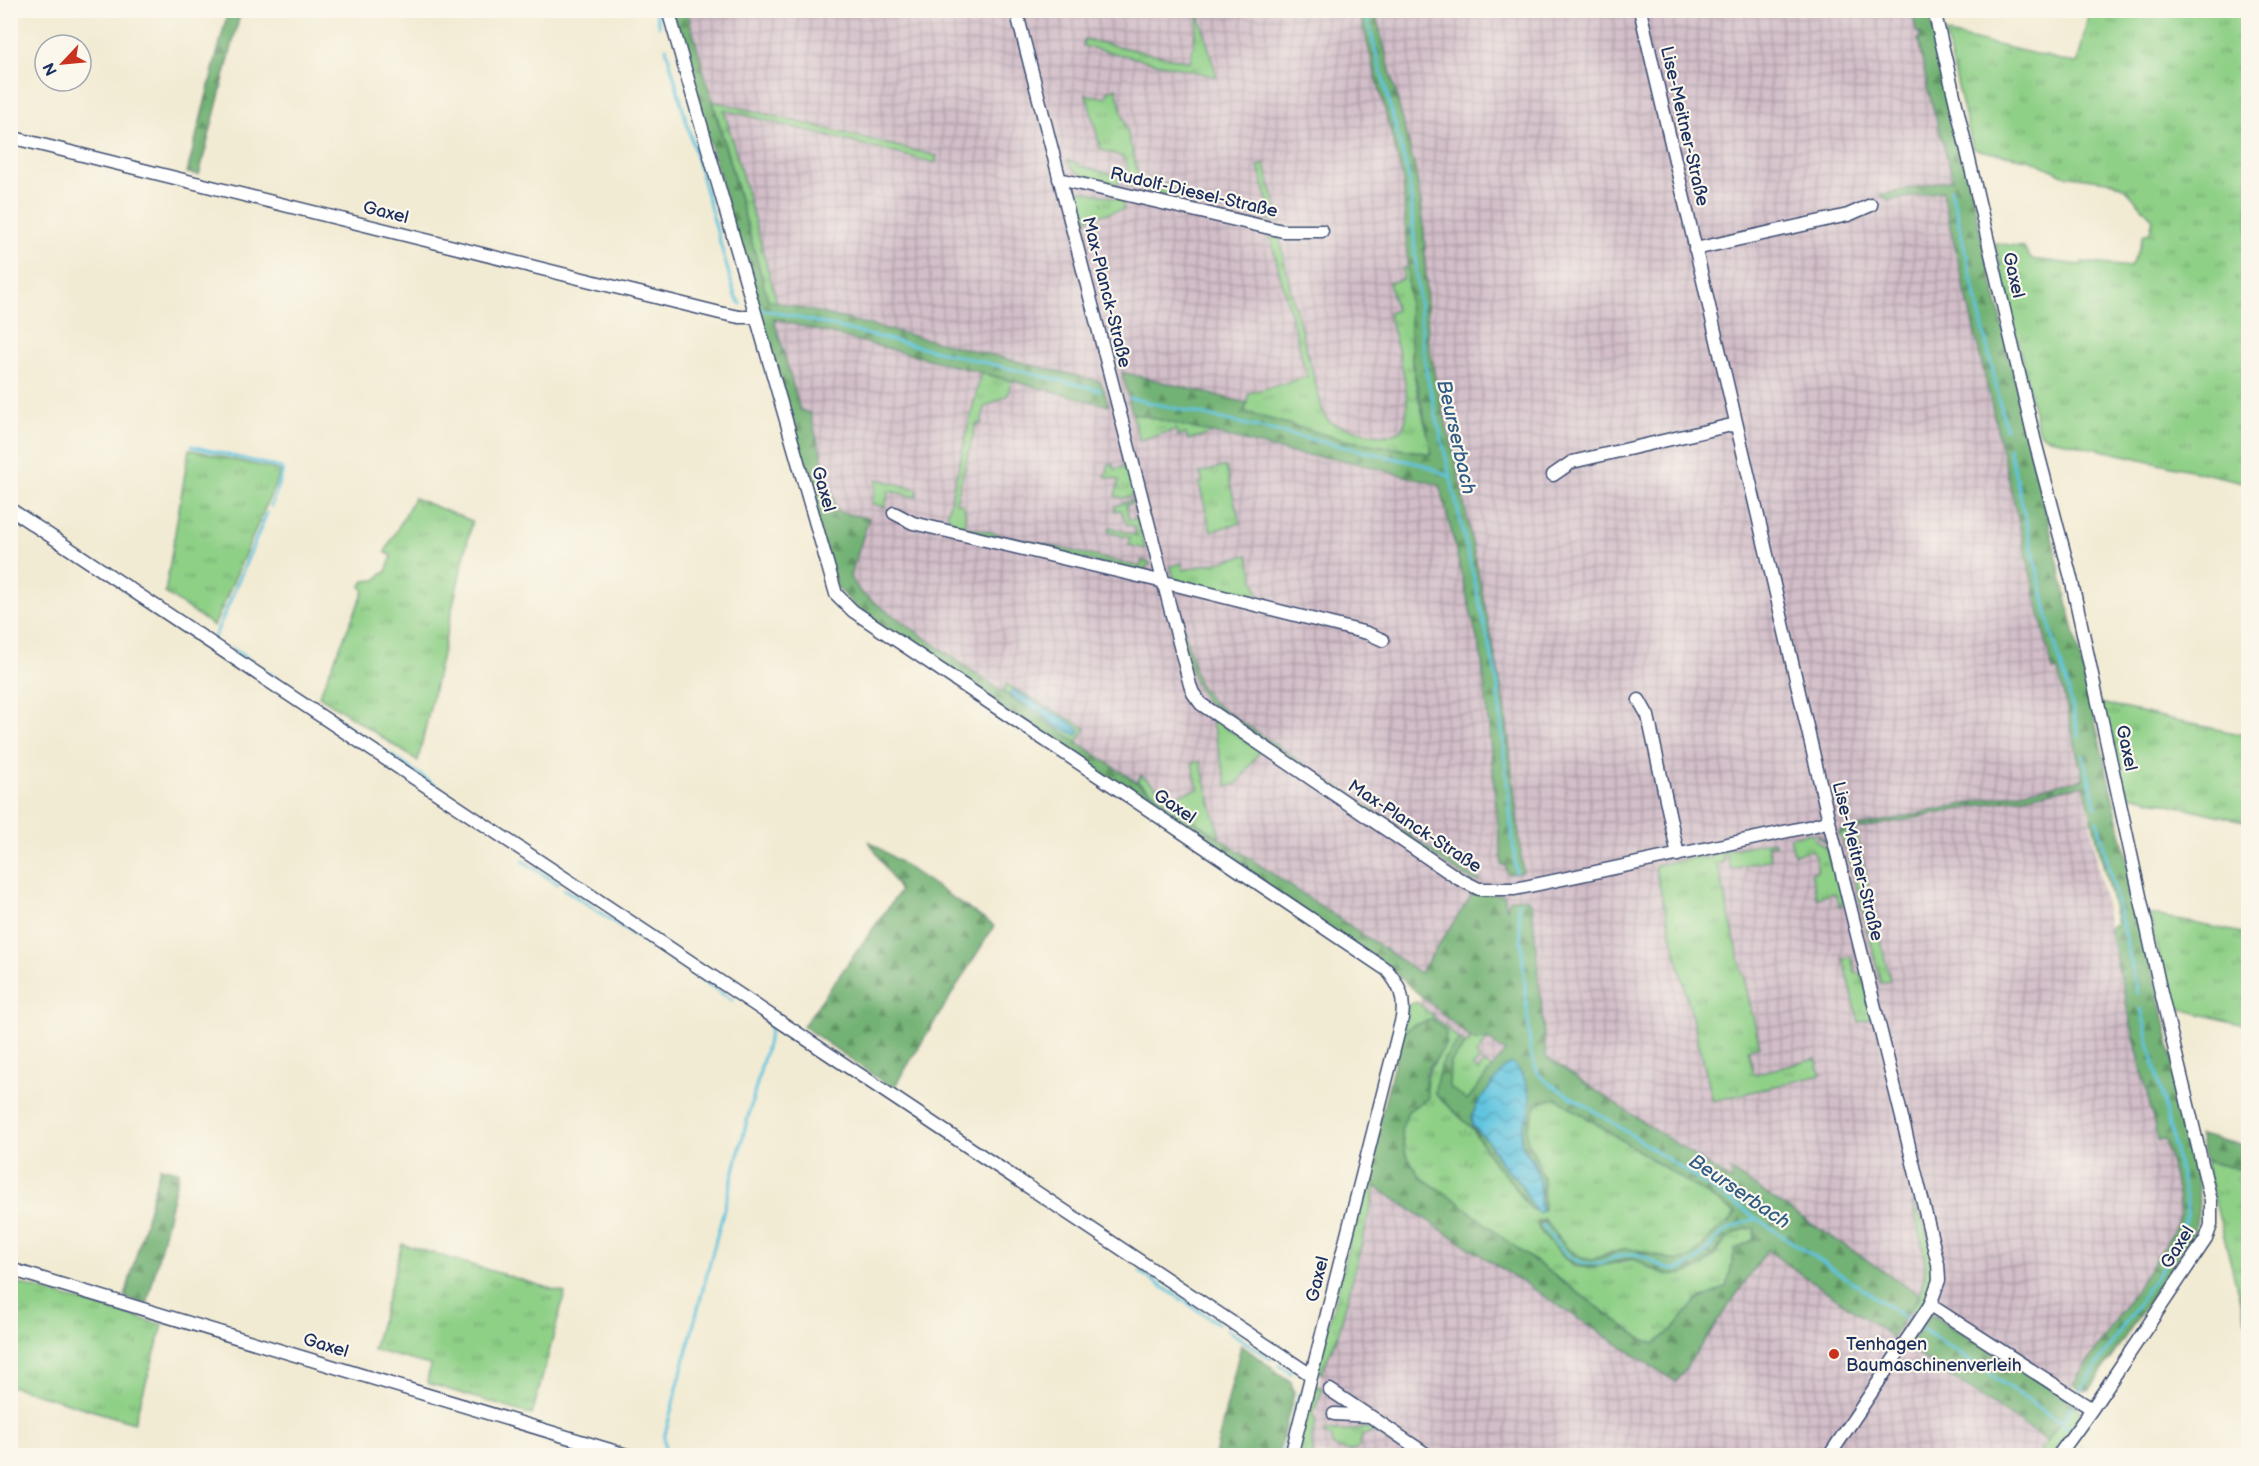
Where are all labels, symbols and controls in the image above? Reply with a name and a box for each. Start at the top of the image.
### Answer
north arrow [33,33,93,93]
street label: Lise-Meitner-Straße [1656,44,1713,208]
text: N [40,59,62,78]
street label: Rudolf-Diesel-Straße [1108,163,1280,222]
street label: Gaxel [361,197,411,228]
street label: Max-Planck-Straße [1078,215,1135,370]
street label: Gaxel [1998,250,2029,300]
water label: Beurserbach [1431,378,1481,497]
street label: Gaxel [807,464,840,514]
street label: Gaxel [2111,723,2142,773]
street label: Max-Planck-Straße [1344,775,1486,878]
street label: Lise-Meitner-Straße [1828,779,1888,943]
street label: Gaxel [1150,785,1200,828]
water label: Beurserbach [1684,1149,1794,1234]
street label: Gaxel [2156,1222,2199,1272]
street label: Gaxel [1302,1254,1333,1304]
street label: Gaxel [301,1329,351,1362]
place label: Tenhagen Baumaschinenverleih [1846,1334,2022,1376]
marker: Tenhagen Baumaschinenverleih [1827,1347,1841,1361]

